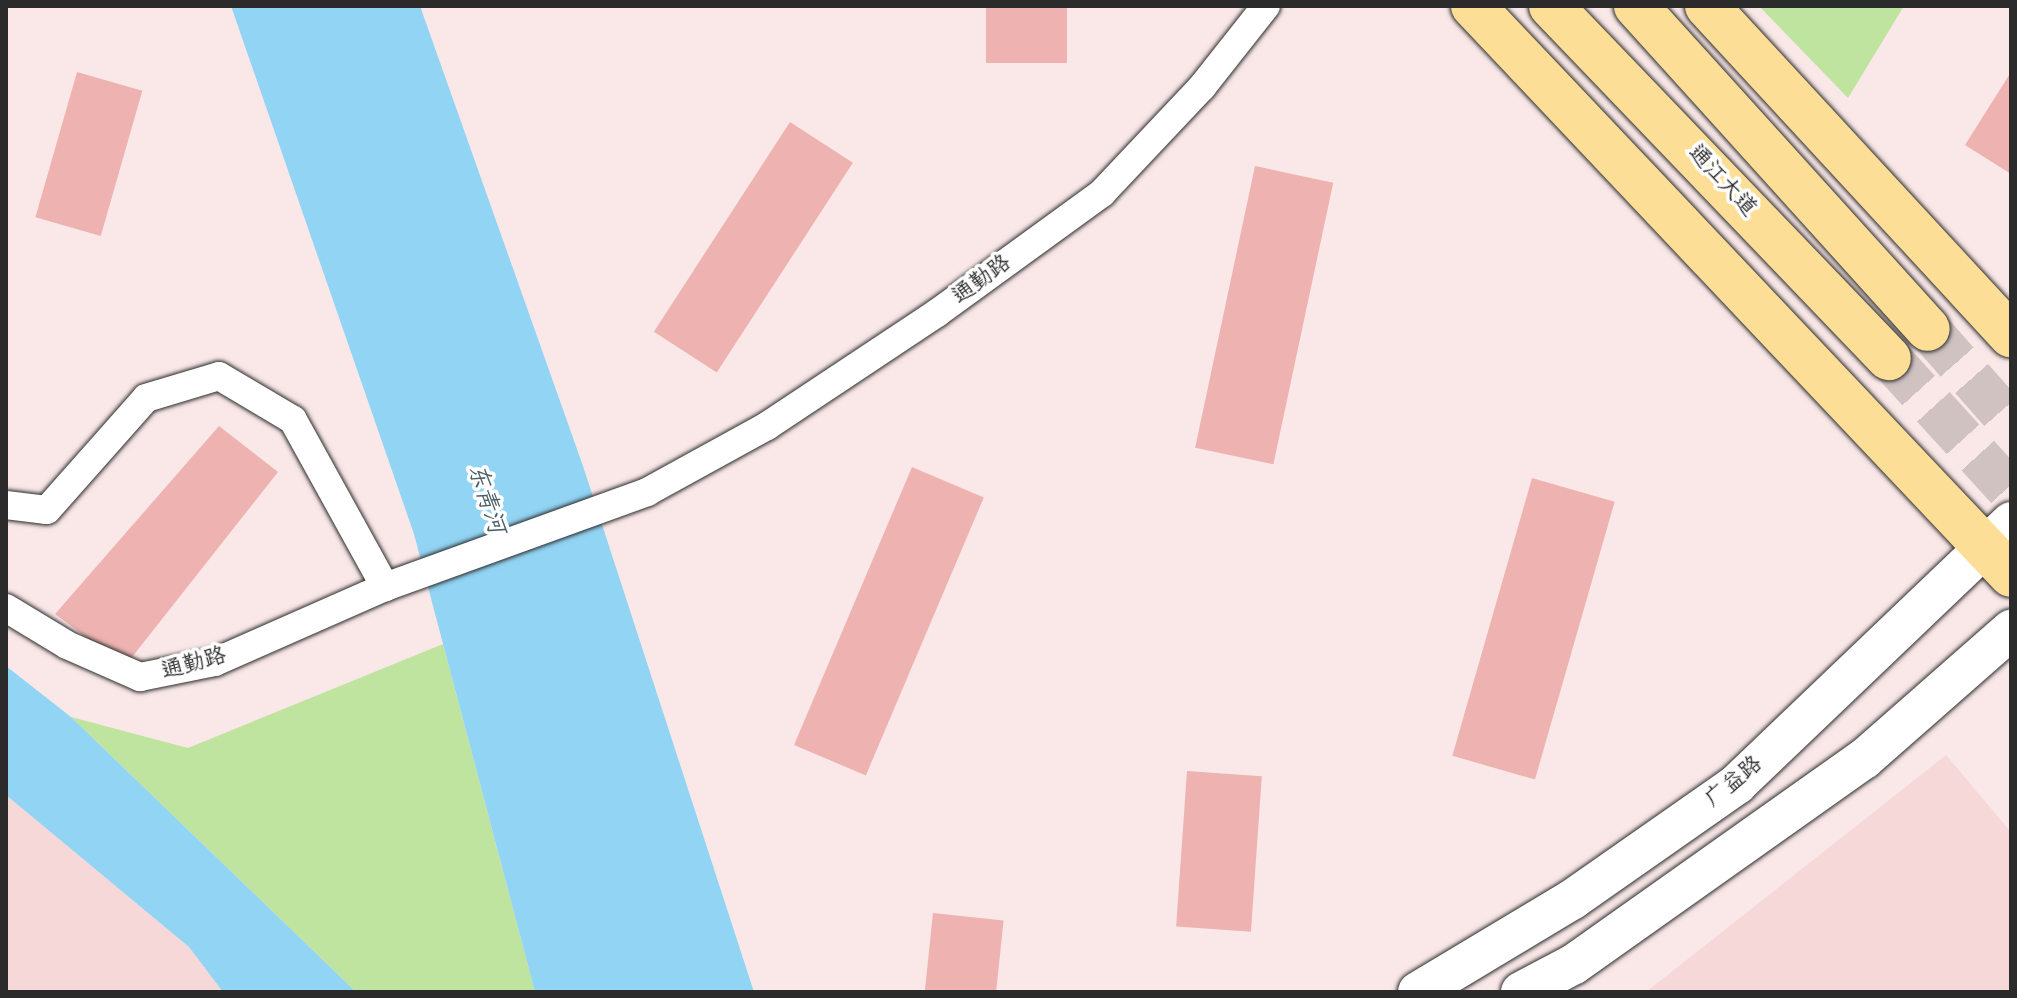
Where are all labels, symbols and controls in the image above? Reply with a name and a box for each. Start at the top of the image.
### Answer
street label: 通江大道 [1682,140,1762,222]
street label: 通勤路 [948,250,1016,310]
water label: 东青河 [461,460,511,538]
street label: 通勤路 [159,643,229,685]
street label: 广益路 [1700,751,1768,813]

